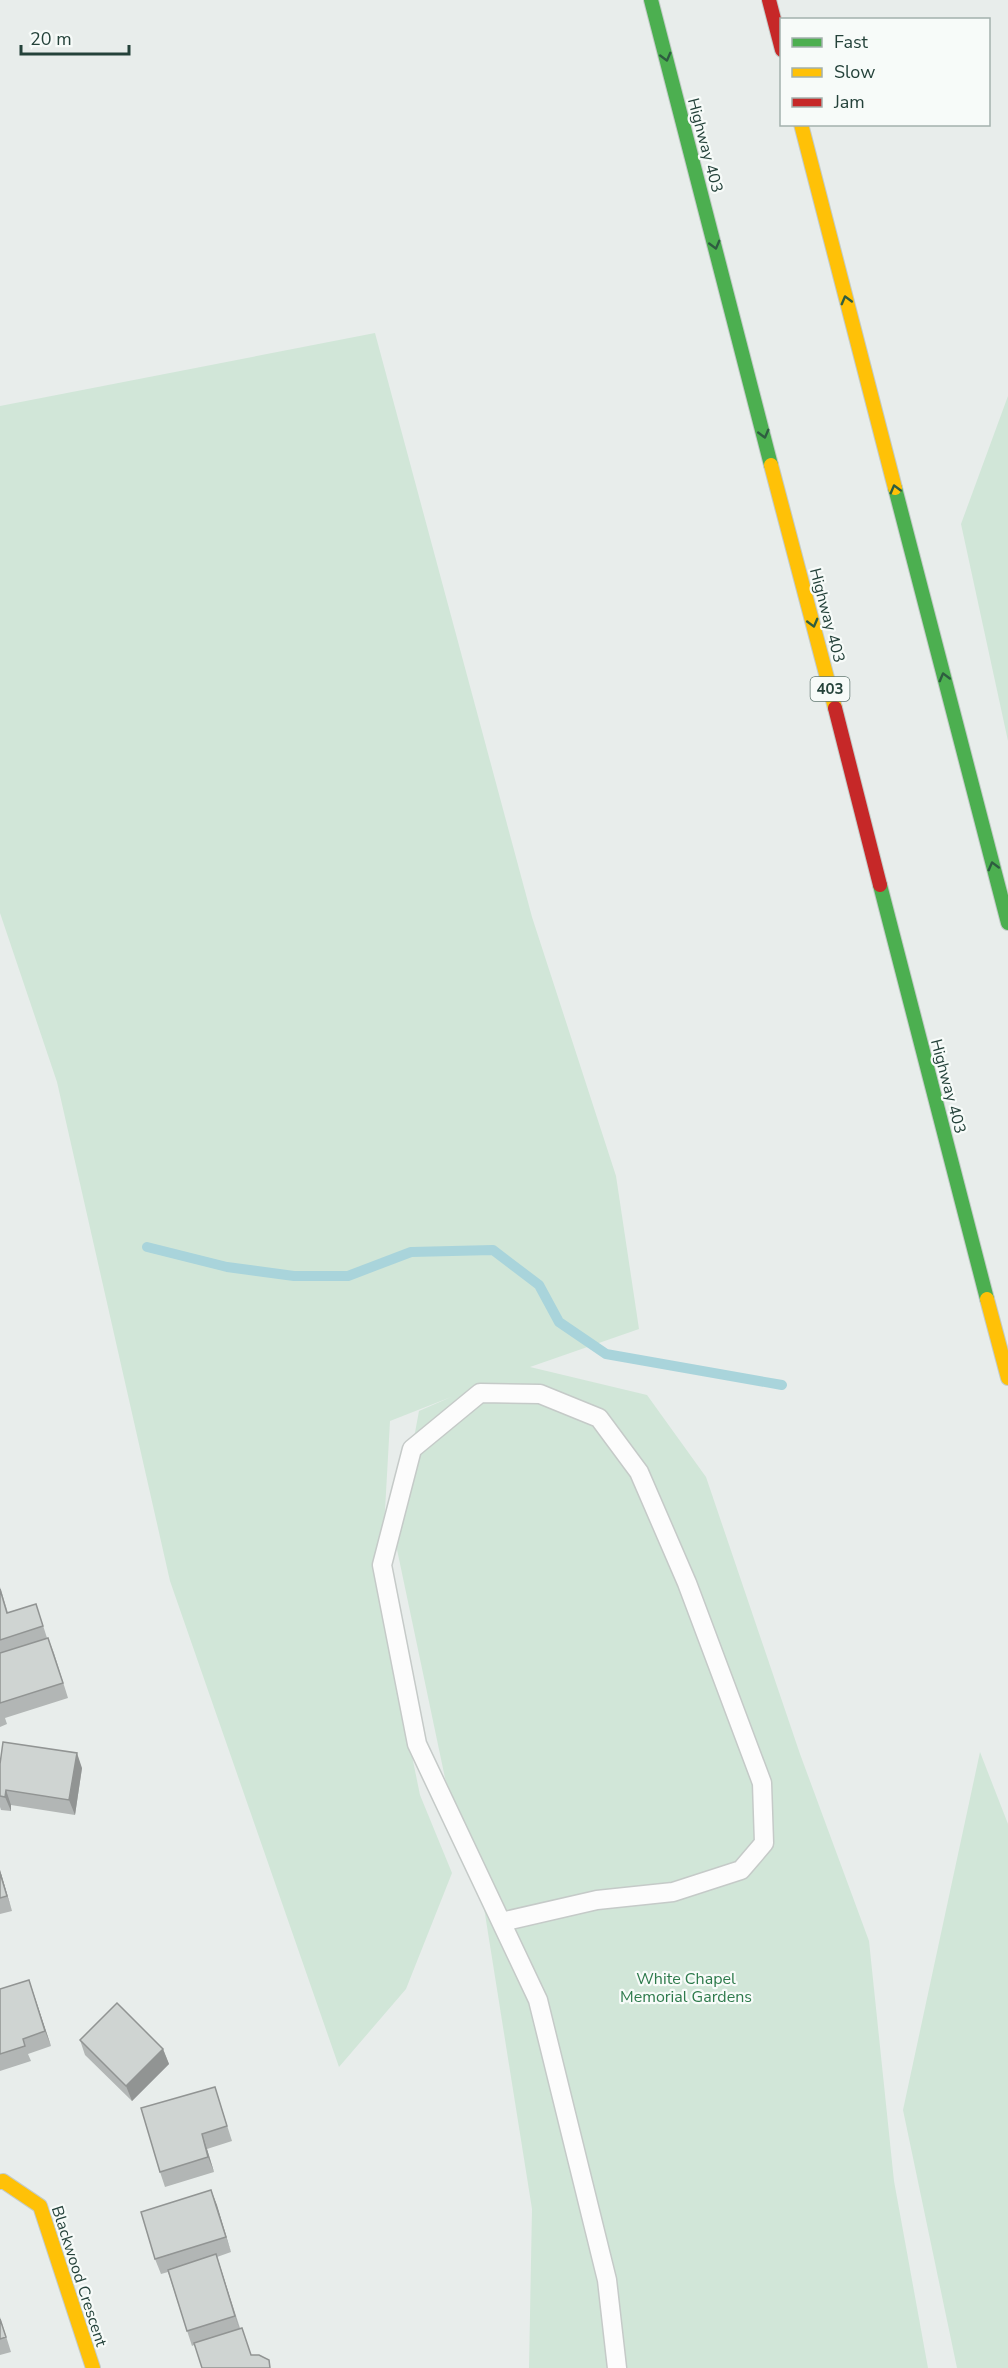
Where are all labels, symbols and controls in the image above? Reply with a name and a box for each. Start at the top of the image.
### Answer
scale bar [21,18,129,56]
legend [780,18,990,126]
text: 20 m [30,27,72,51]
text: Fast [834,30,869,54]
one-way arrow [659,51,671,61]
text: Slow [834,60,875,84]
text: Jam [833,90,865,114]
street label: Highway 403 [682,96,728,195]
one-way arrow [707,240,720,250]
one-way arrow [841,295,854,305]
one-way arrow [756,429,769,439]
one-way arrow [890,484,903,494]
street label: Highway 403 [804,566,850,665]
one-way arrow [805,618,818,628]
one-way arrow [939,673,952,683]
road number: 403 [810,677,850,701]
one-way arrow [988,861,1001,871]
street label: Highway 403 [925,1037,971,1136]
park label: White Chapel Memorial Gardens [620,1968,752,2008]
street label: Blackwood Crescent [46,2203,112,2350]

